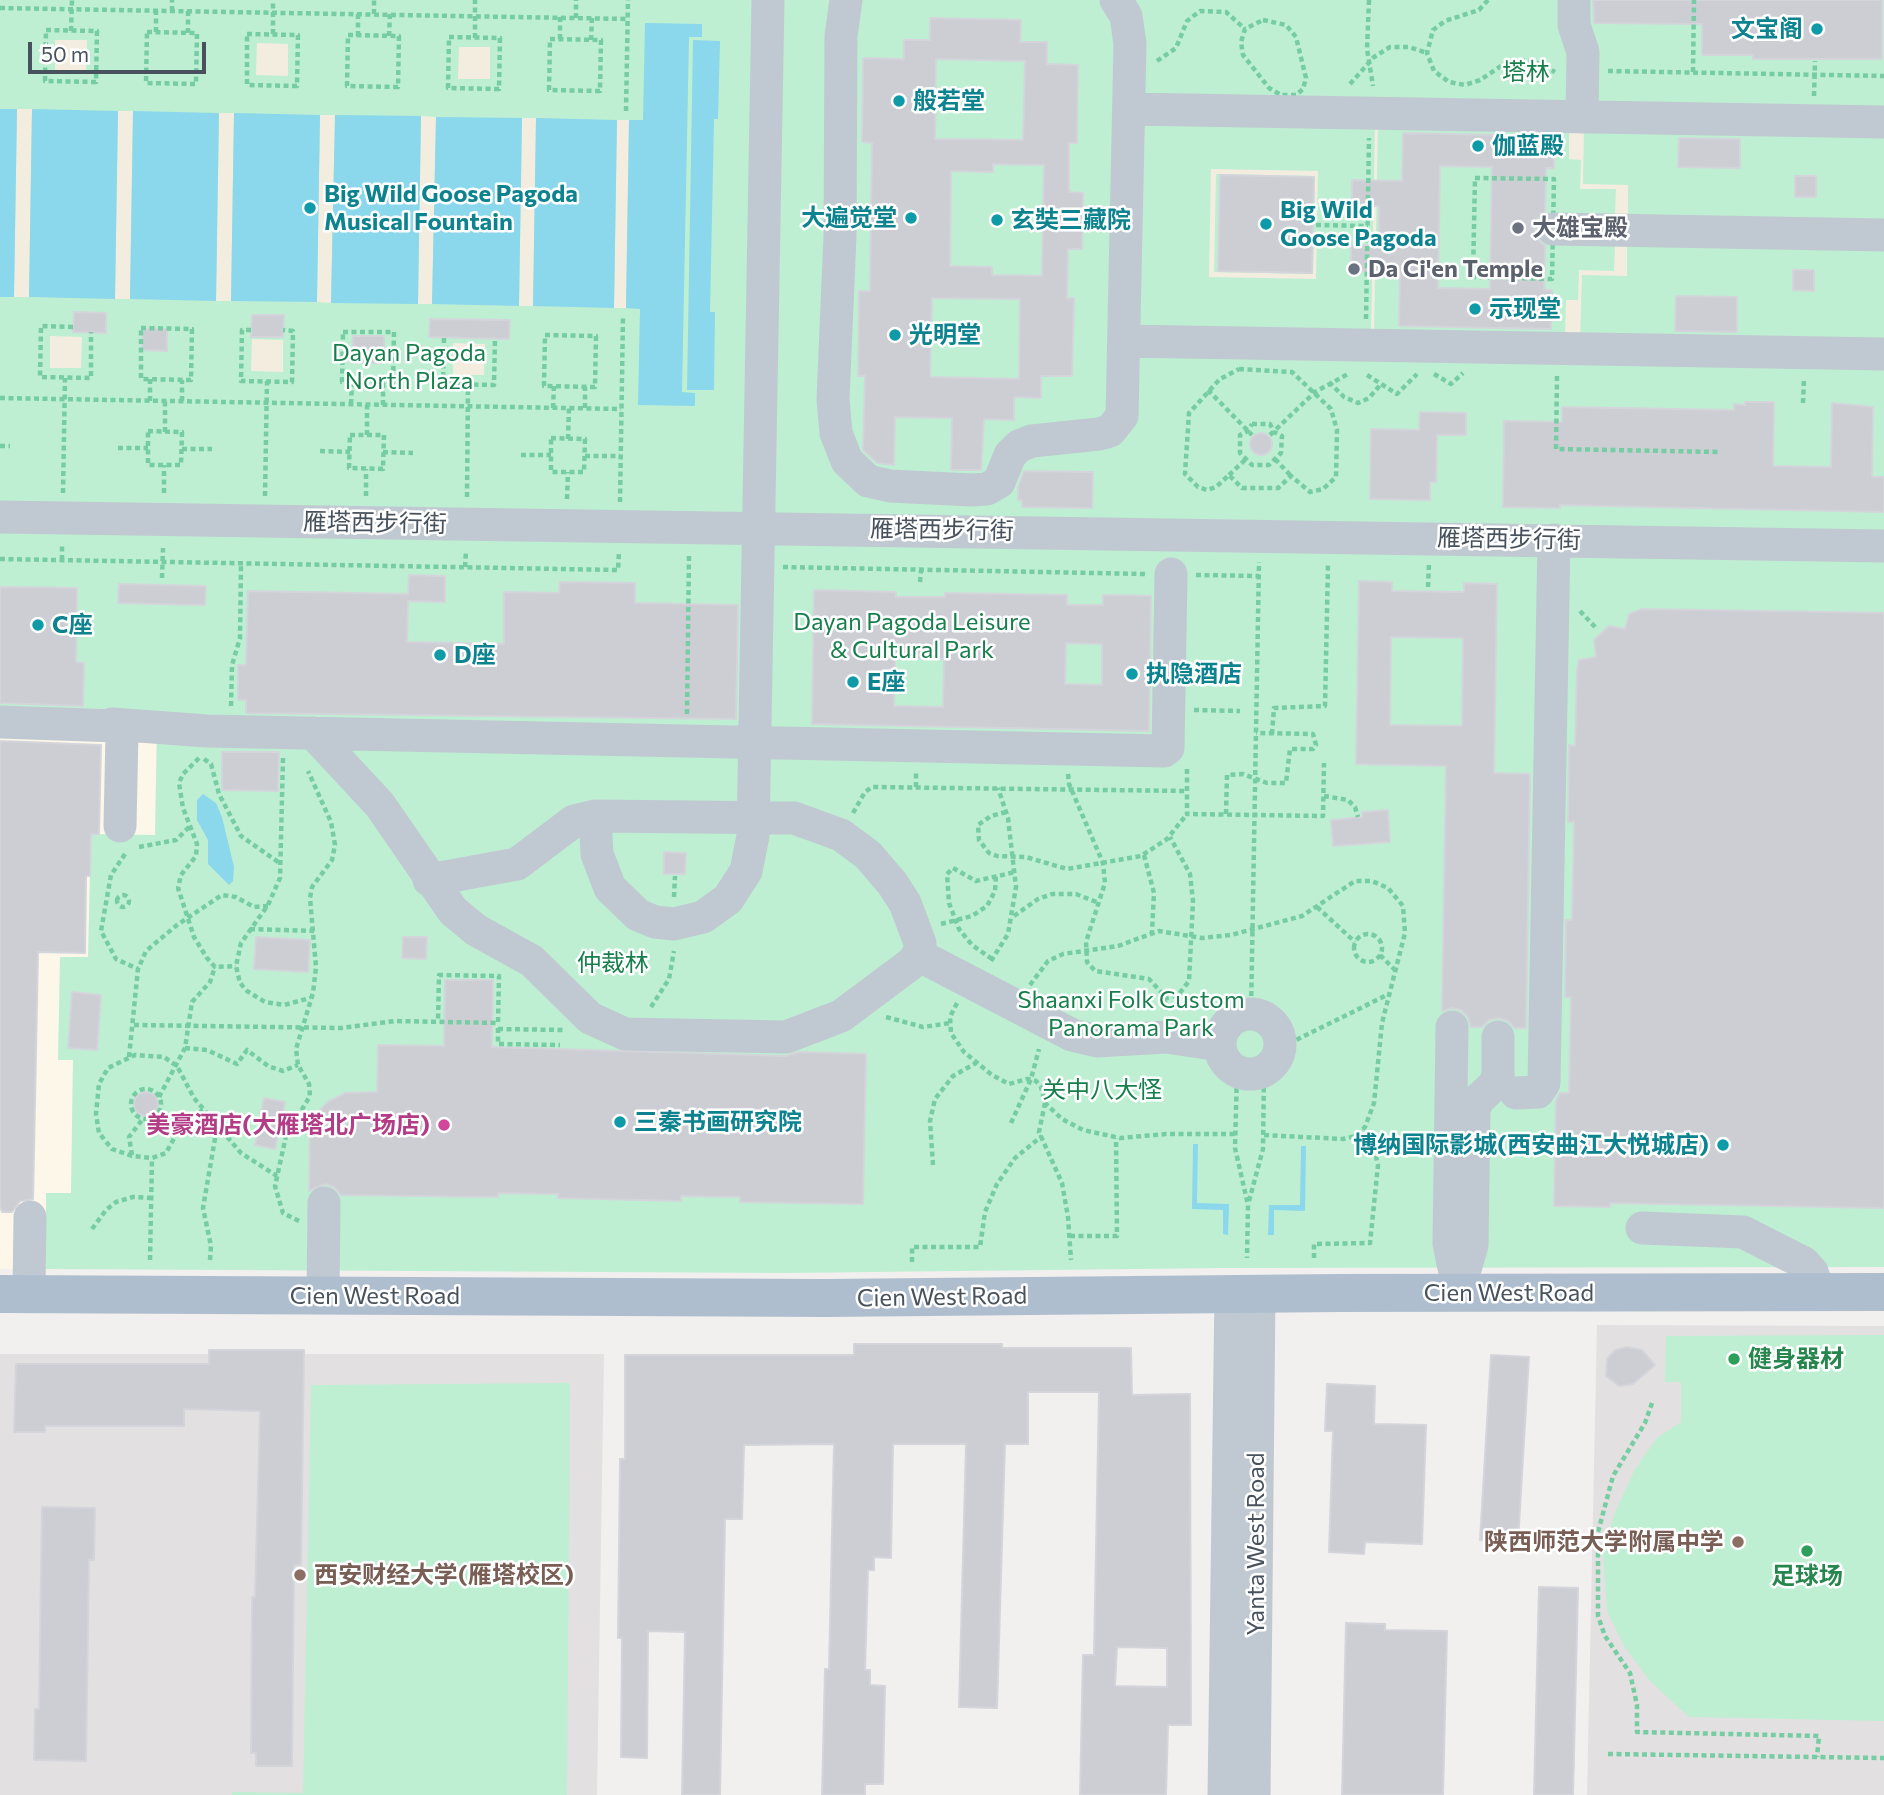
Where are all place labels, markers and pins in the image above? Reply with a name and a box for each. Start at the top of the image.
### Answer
place label: 文宝阁 [1731,15,1803,43]
marker: 文宝阁 [1809,21,1825,37]
place label: 般若堂 [913,87,985,115]
marker: 般若堂 [891,93,907,109]
place label: 伽蓝殿 [1492,132,1564,160]
marker: 伽蓝殿 [1470,138,1486,154]
place label: Big Wild Goose Pagoda Musical Fountain [324,180,578,236]
place label: Big Wild Goose Pagoda [1280,196,1437,252]
marker: Big Wild Goose Pagoda Musical Fountain [302,200,318,216]
place label: 大遍觉堂 [801,204,897,232]
place label: 玄奘三藏院 [1011,206,1131,234]
marker: 大遍觉堂 [903,210,919,226]
marker: 玄奘三藏院 [989,212,1005,228]
place label: 大雄宝殿 [1532,214,1628,242]
marker: Big Wild Goose Pagoda [1258,216,1274,232]
marker: 大雄宝殿 [1510,220,1526,236]
place label: Da Ci'en Temple [1368,255,1543,283]
marker: Da Ci'en Temple [1346,261,1362,277]
place label: 示现堂 [1489,295,1561,323]
marker: 示现堂 [1467,301,1483,317]
place label: 光明堂 [909,321,981,349]
marker: 光明堂 [887,327,903,343]
place label: C座 [52,611,92,639]
marker: C座 [30,617,46,633]
place label: D座 [454,641,496,669]
marker: D座 [432,647,448,663]
place label: 执隐酒店 [1146,660,1242,688]
marker: 执隐酒店 [1124,666,1140,682]
place label: E座 [867,668,905,696]
marker: E座 [845,674,861,690]
place label: 三秦书画研究院 [634,1108,802,1136]
place label: 美豪酒店(大雁塔北广场店) [146,1111,430,1139]
marker: 三秦书画研究院 [612,1114,628,1130]
marker: 美豪酒店(大雁塔北广场店) [436,1117,452,1133]
place label: 博纳国际影城(西安曲江大悦城店) [1353,1131,1709,1159]
marker: 博纳国际影城(西安曲江大悦城店) [1715,1137,1731,1153]
place label: 健身器材 [1748,1345,1844,1373]
marker: 健身器材 [1726,1351,1742,1367]
place label: 陕西师范大学附属中学 [1484,1528,1724,1556]
marker: 陕西师范大学附属中学 [1730,1534,1746,1550]
marker: 足球场 [1799,1543,1815,1559]
place label: 西安财经大学(雁塔校区) [314,1561,574,1589]
place label: 足球场 [1771,1562,1843,1590]
marker: 西安财经大学(雁塔校区) [292,1567,308,1583]

